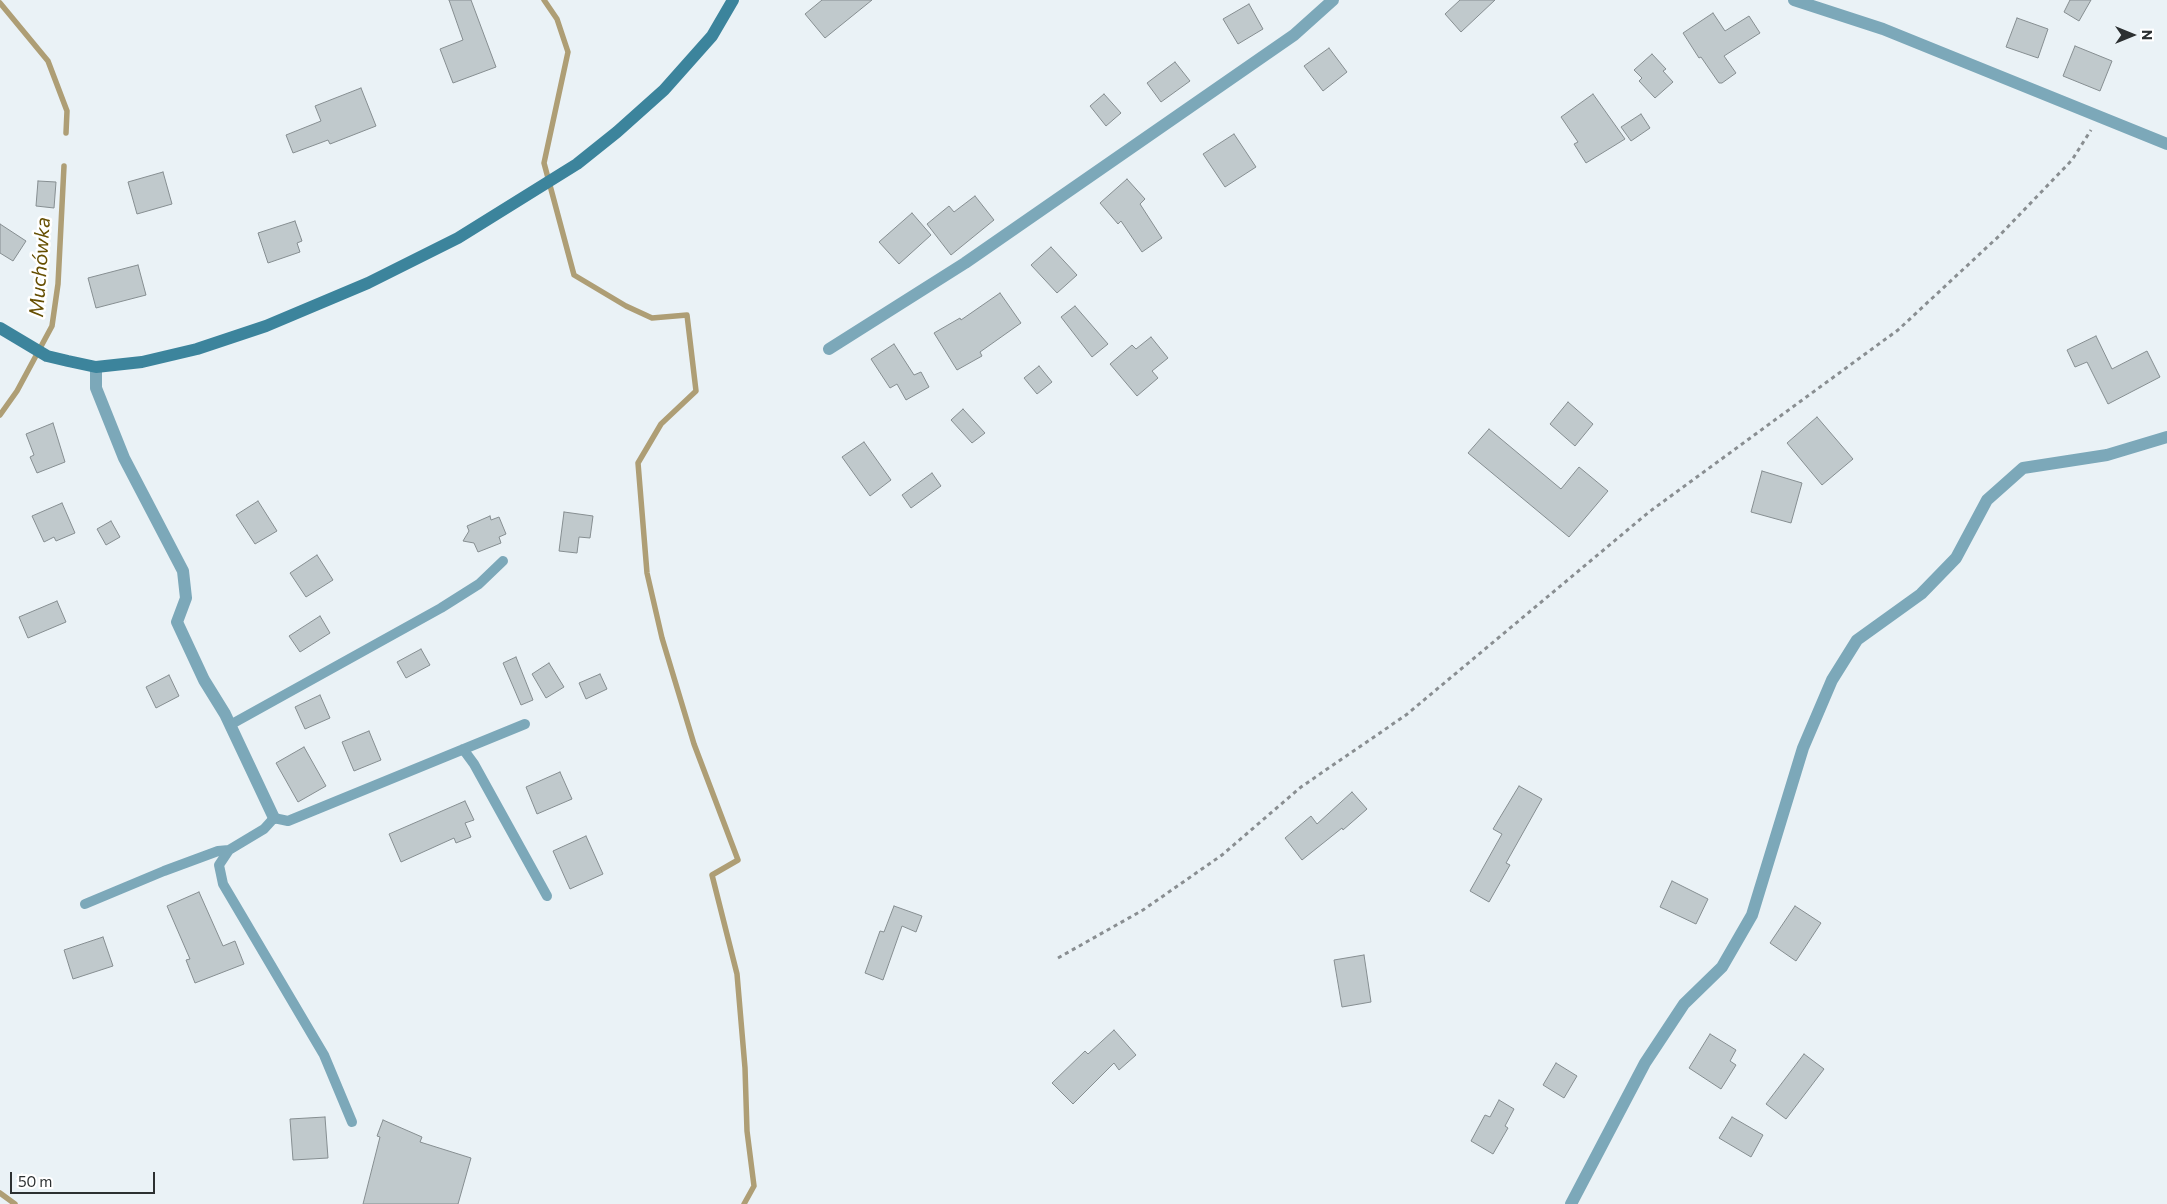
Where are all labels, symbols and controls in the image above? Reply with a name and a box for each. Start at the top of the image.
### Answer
north arrow [2107,10,2157,60]
text: N [2139,30,2156,40]
water label: Muchówka [25,216,55,318]
scale bar [12,1162,158,1194]
text: 50 m [18,1172,52,1190]

